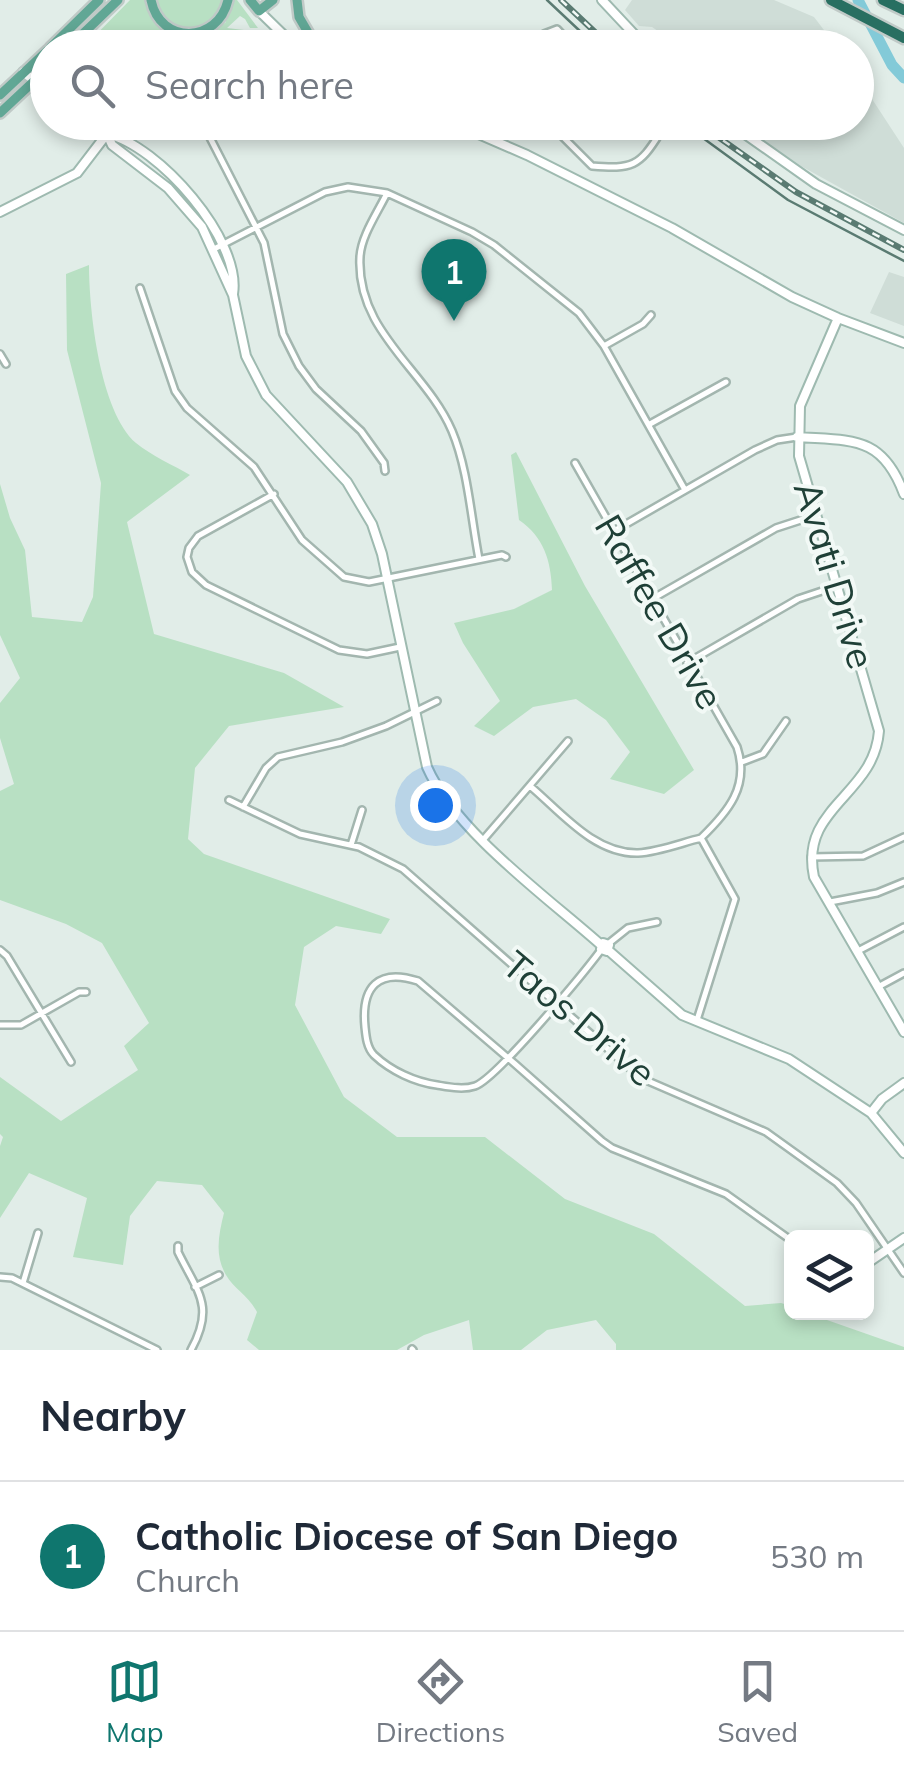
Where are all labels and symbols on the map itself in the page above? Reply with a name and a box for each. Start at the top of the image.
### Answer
pin: 1 [422,238,486,321]
street label: Avati Drive [784,475,886,674]
street label: Raffee Drive [585,506,735,717]
your location [410,780,461,831]
street label: Taos Drive [493,940,666,1096]

